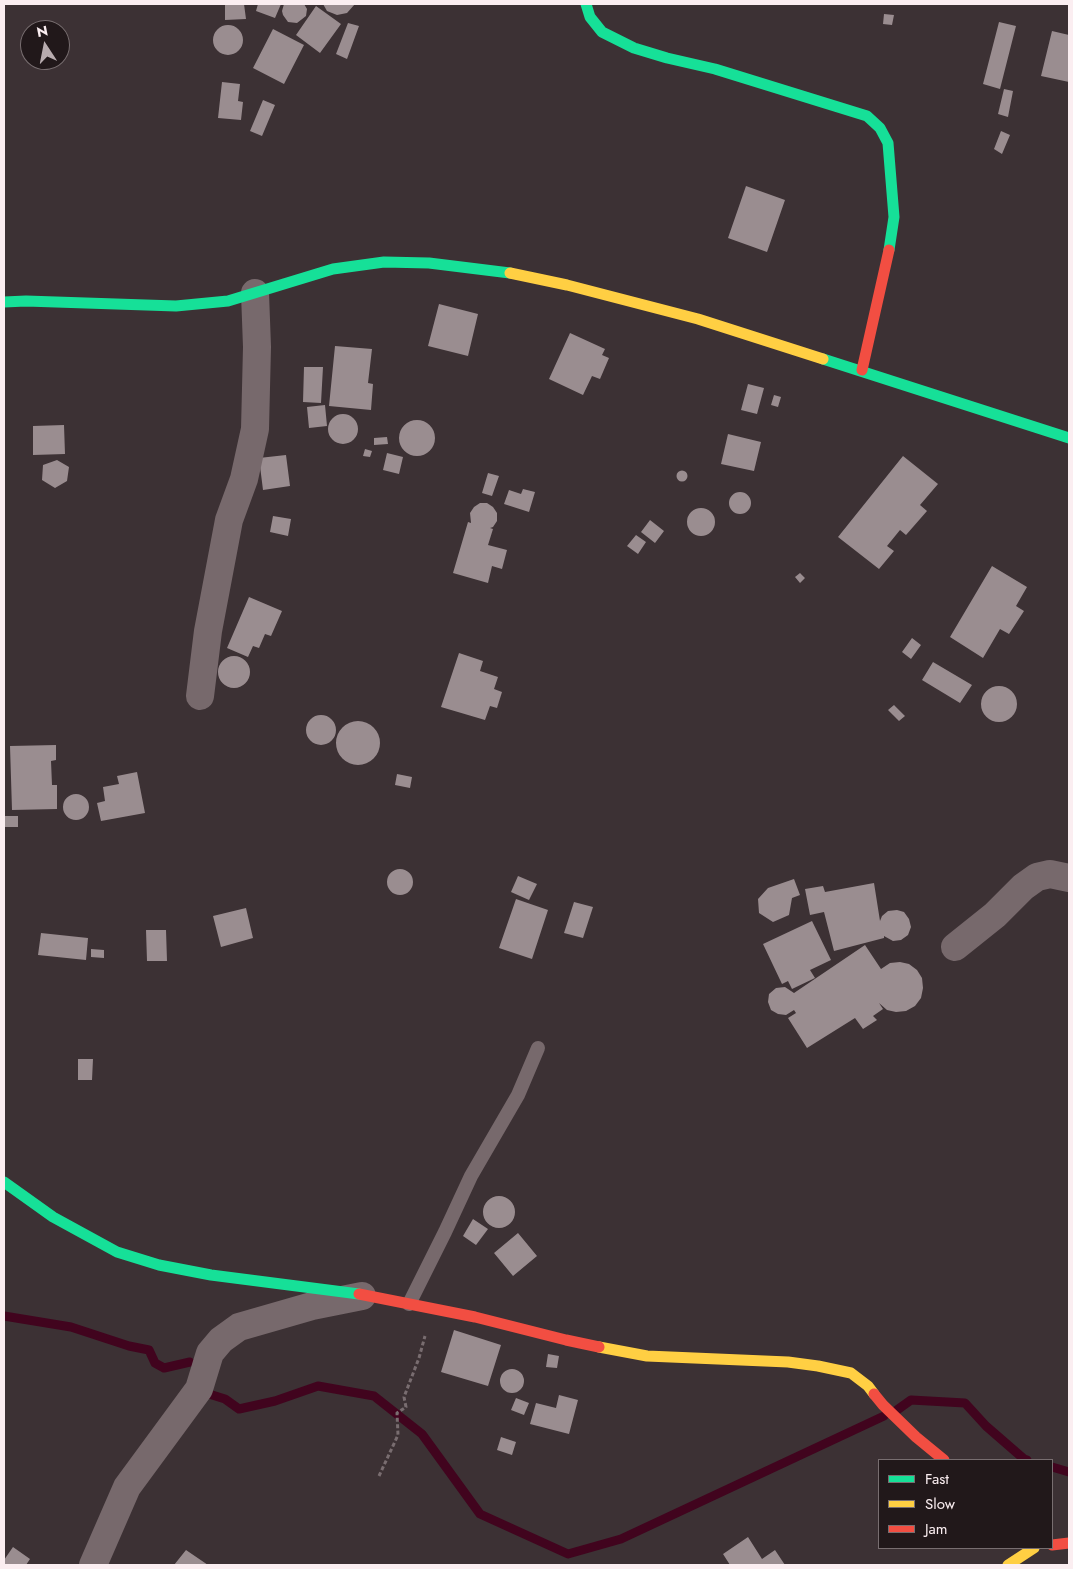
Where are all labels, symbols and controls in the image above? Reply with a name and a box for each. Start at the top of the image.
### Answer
north arrow [20,20,70,70]
text: N [35,20,50,42]
legend [878,1459,1053,1549]
text: Fast [925,1468,949,1490]
text: Slow [925,1493,955,1515]
text: Jam [925,1518,948,1540]

